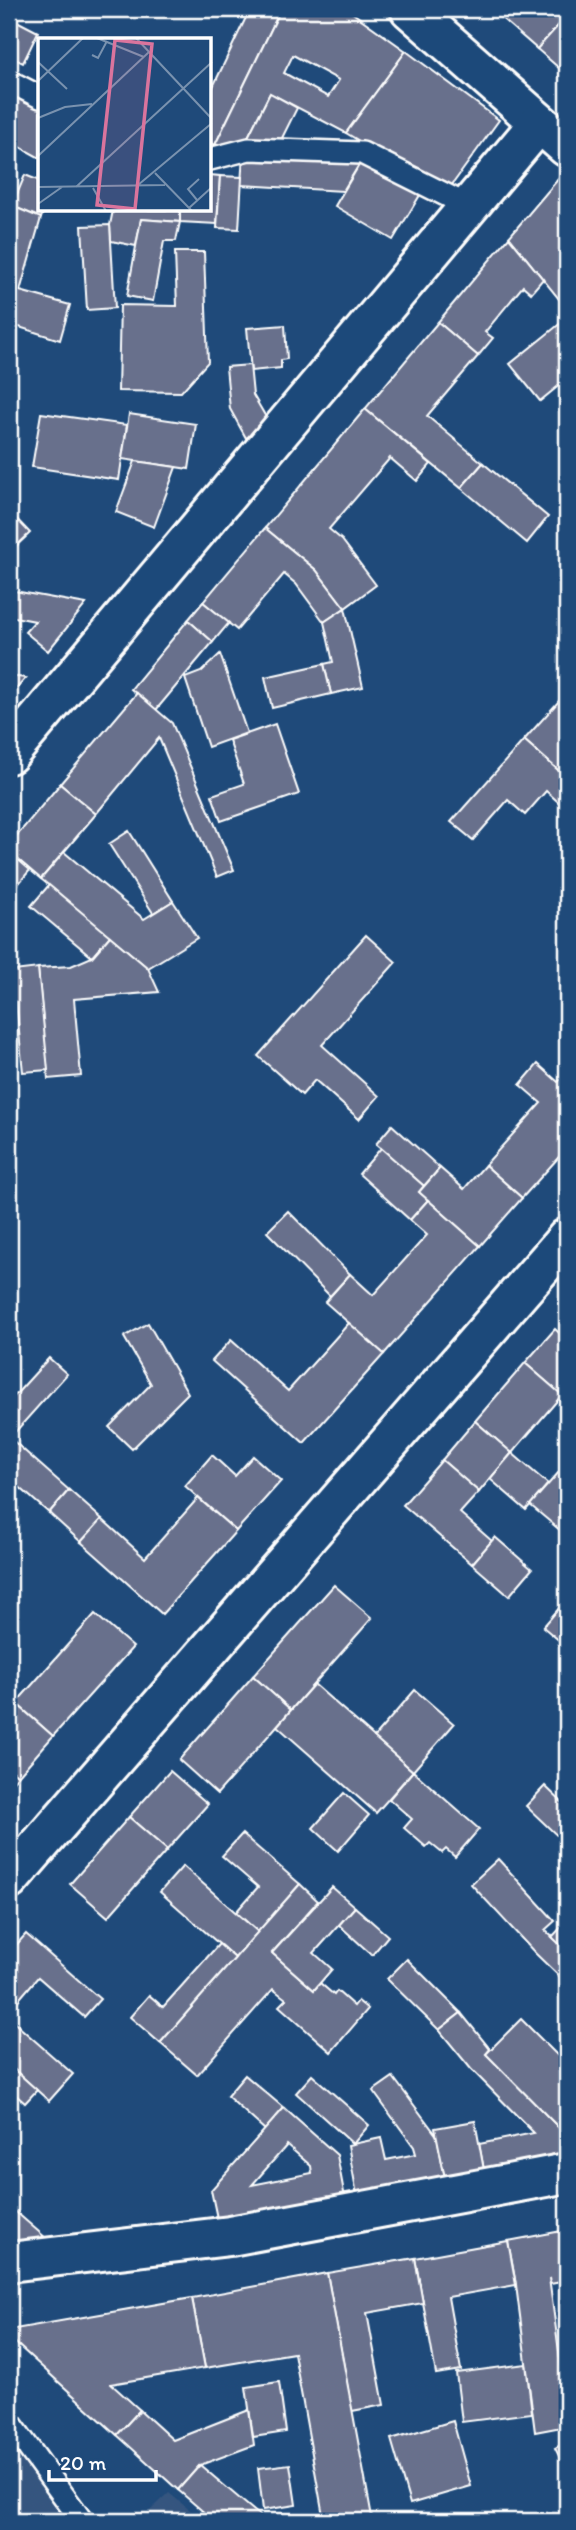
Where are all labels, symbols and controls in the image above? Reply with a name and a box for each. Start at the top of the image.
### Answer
inset map [38,38,212,212]
scale bar [49,2439,156,2483]
text: 20 m [60,2450,107,2475]

